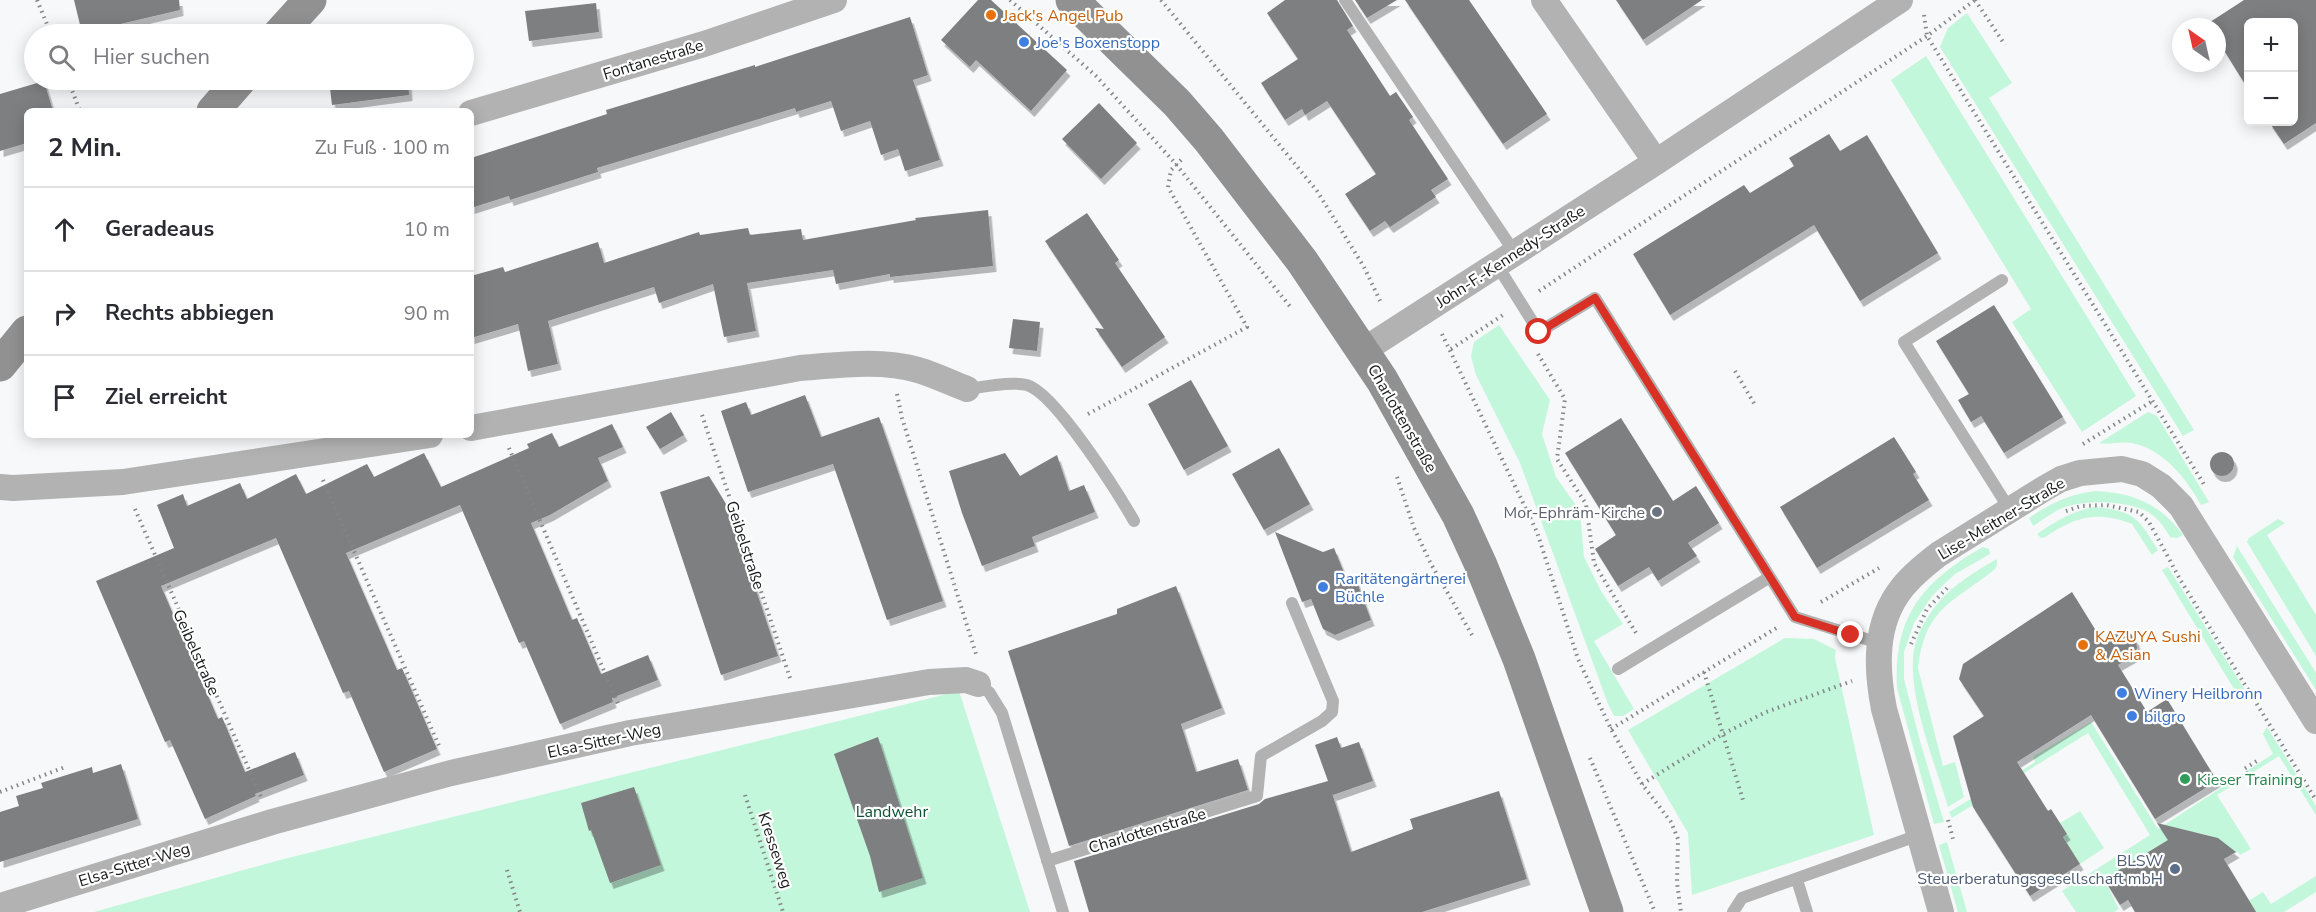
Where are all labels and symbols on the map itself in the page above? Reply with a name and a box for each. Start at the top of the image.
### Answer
place label: Jack's Angel Pub [1002,5,1123,27]
marker: Jack's Angel Pub [984,8,998,22]
north arrow [2172,18,2226,72]
place label: Joe's Boxenstopp [1035,32,1160,54]
street label: Fontanestraße [600,34,706,86]
marker: Joe's Boxenstopp [1017,35,1031,49]
street label: John-F.-Kennedy-Straße [1431,200,1589,314]
route start [1525,318,1551,344]
street label: Charlottenstraße [1362,360,1442,477]
street label: Lise-Meitner-Straße [1934,472,2069,565]
street label: Geibelstraße [720,498,770,592]
place label: Mor-Ephräm-Kirche [1504,502,1645,524]
marker: Mor-Ephräm-Kirche [1650,505,1664,519]
place label: Raritätengärtnerei Büchle [1335,568,1466,608]
marker: Raritätengärtnerei Büchle [1316,580,1330,594]
street label: Geibelstraße [167,606,225,699]
route end [1837,621,1863,647]
place label: KAZUYA Sushi & Asian [2095,626,2201,666]
marker: KAZUYA Sushi & Asian [2076,638,2090,652]
place label: Winery Heilbronn [2134,683,2263,705]
marker: Winery Heilbronn [2115,686,2129,700]
place label: bilgro [2144,706,2186,728]
marker: bilgro [2125,709,2139,723]
street label: Elsa-Sitter-Weg [545,718,663,764]
place label: Kieser Training [2197,769,2303,791]
marker: Kieser Training [2178,772,2192,786]
park label: Landwehr [856,801,928,823]
street label: Charlottenstraße [1086,803,1209,859]
street label: Kresseweg [752,809,798,891]
street label: Elsa-Sitter-Weg [76,838,193,892]
place label: BLSW Steuerberatungsgesellschaft mbH [1917,850,2163,890]
marker: BLSW Steuerberatungsgesellschaft mbH [2168,862,2182,876]

